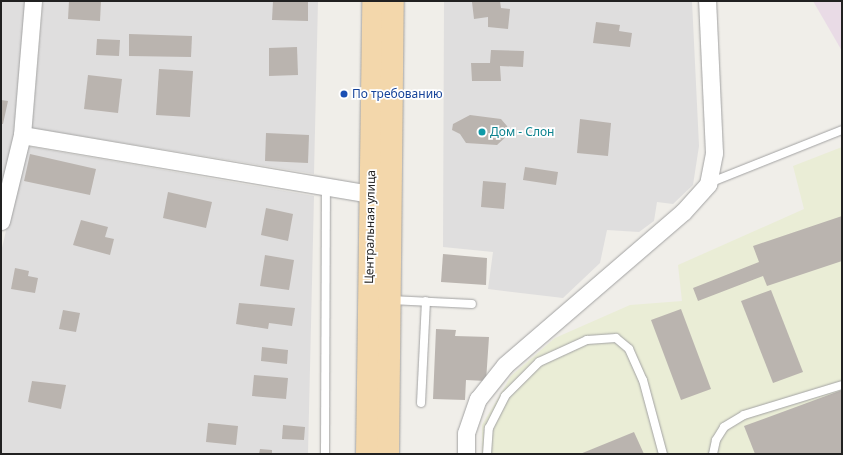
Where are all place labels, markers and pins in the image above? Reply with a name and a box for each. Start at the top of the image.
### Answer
place label: По требованию [352,87,443,101]
marker: По требованию [339,89,349,99]
place label: Дом - Слон [490,125,554,139]
marker: Дом - Слон [477,127,487,137]

